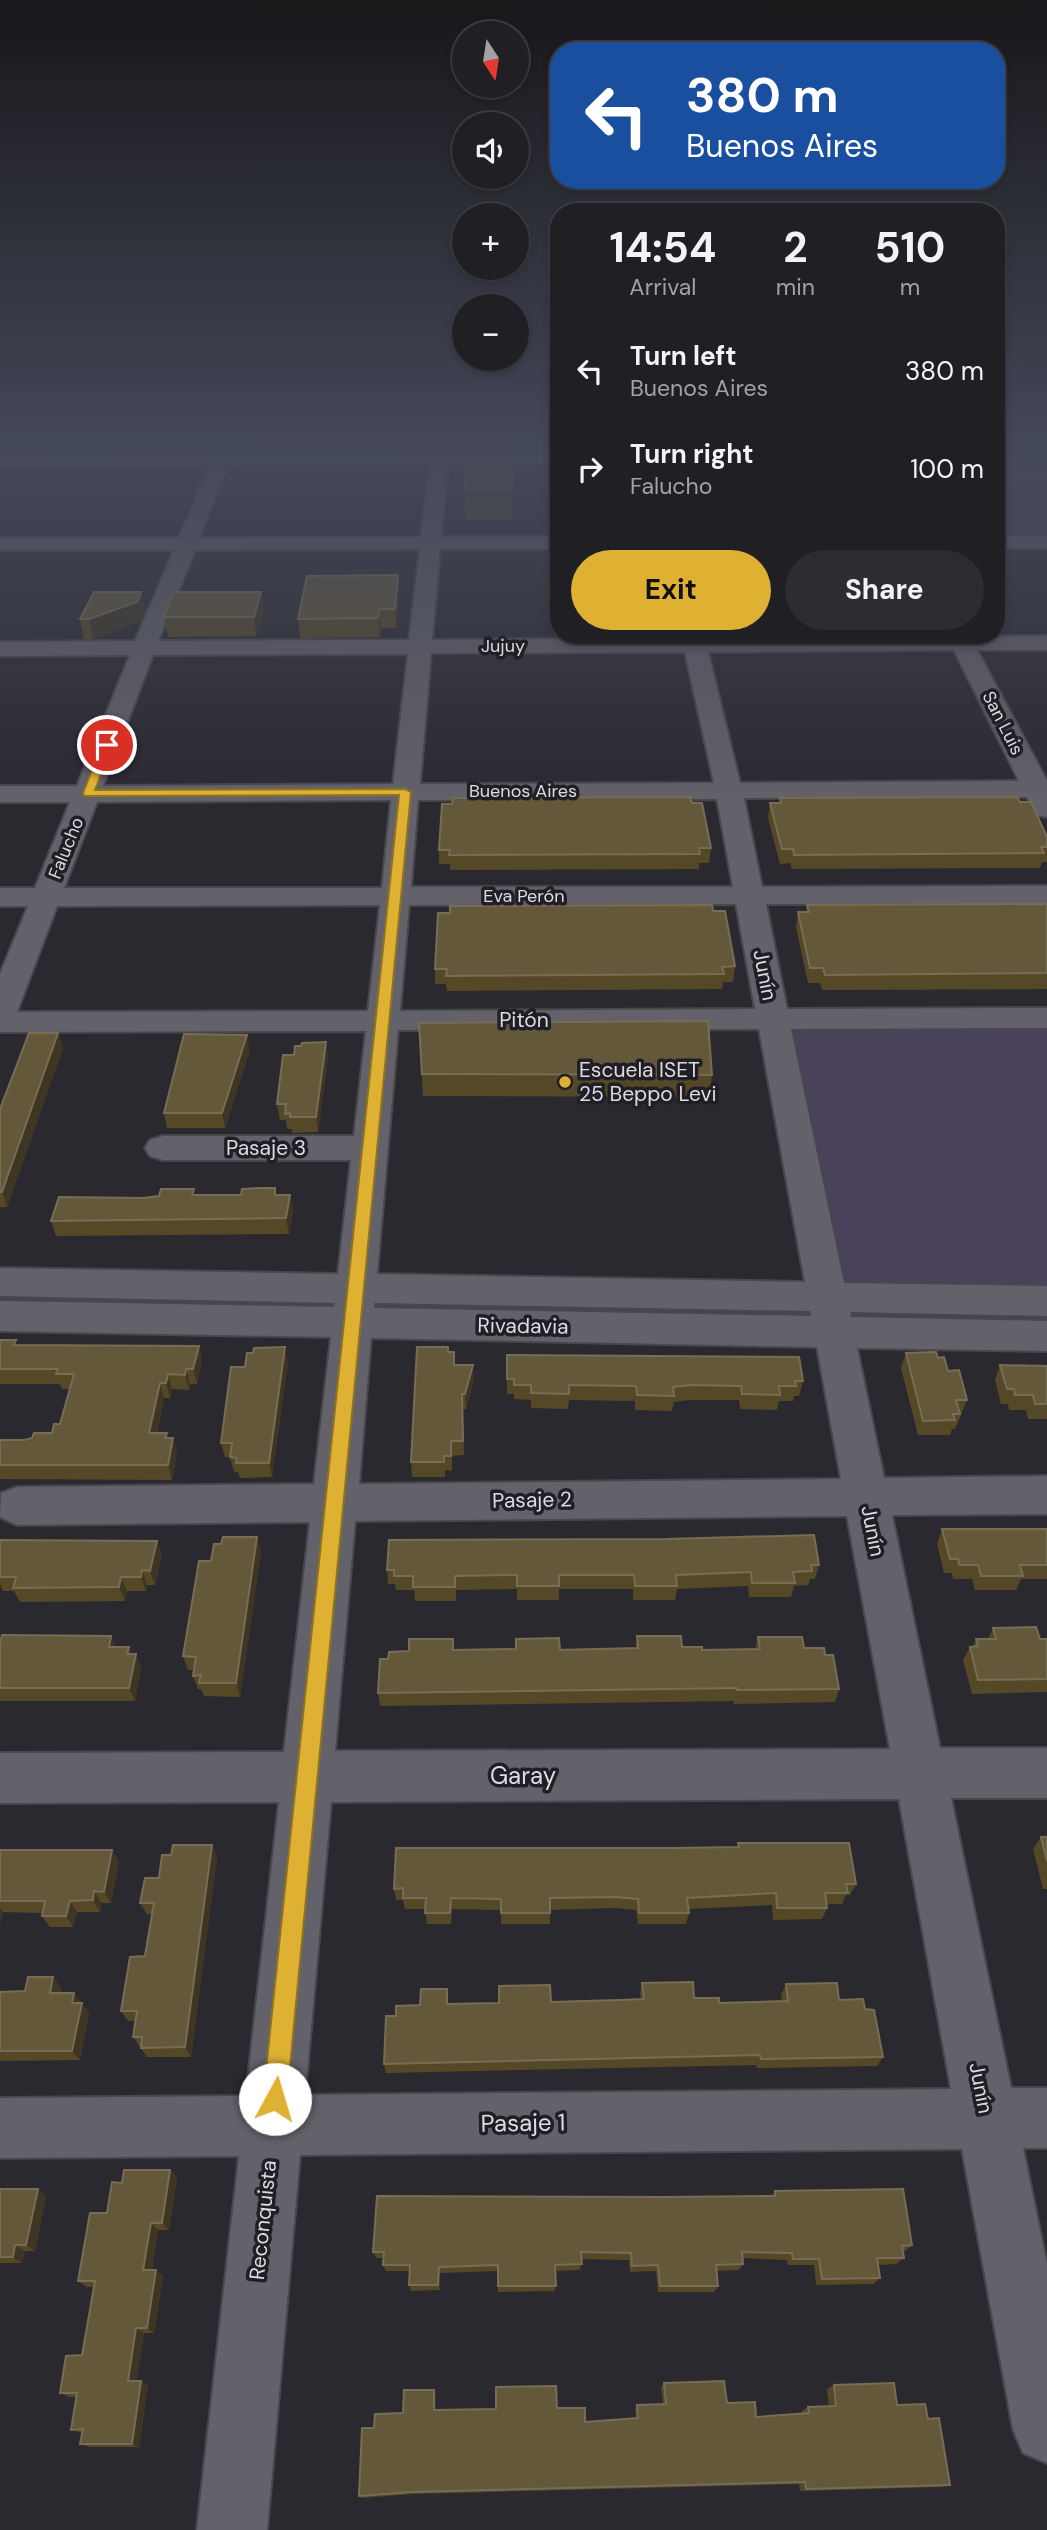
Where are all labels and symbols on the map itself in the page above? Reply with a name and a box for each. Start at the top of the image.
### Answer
north arrow [452,21,528,98]
street label: Jujuy [481,634,525,658]
street label: San Luis [977,687,1029,759]
pin [77,715,137,775]
street label: Buenos Aires [469,779,577,803]
street label: Falucho [43,814,89,882]
street label: Eva Perón [483,884,565,908]
street label: Junín [746,947,784,1003]
street label: Pitón [499,1006,549,1034]
place label: Escuela ISET 25 Beppo Levi [579,1056,717,1108]
marker: Escuela ISET 25 Beppo Levi [557,1074,573,1090]
street label: Pasaje 3 [226,1134,306,1162]
street label: Rivadavia [477,1311,569,1341]
street label: Pasaje 2 [492,1485,572,1515]
street label: Junín [854,1503,892,1559]
street label: Garay [490,1760,556,1791]
street label: Junín [962,2060,1000,2116]
position arrow [238,2062,312,2136]
street label: Pasaje 1 [480,2106,566,2139]
street label: Reconquista [243,2159,283,2281]

